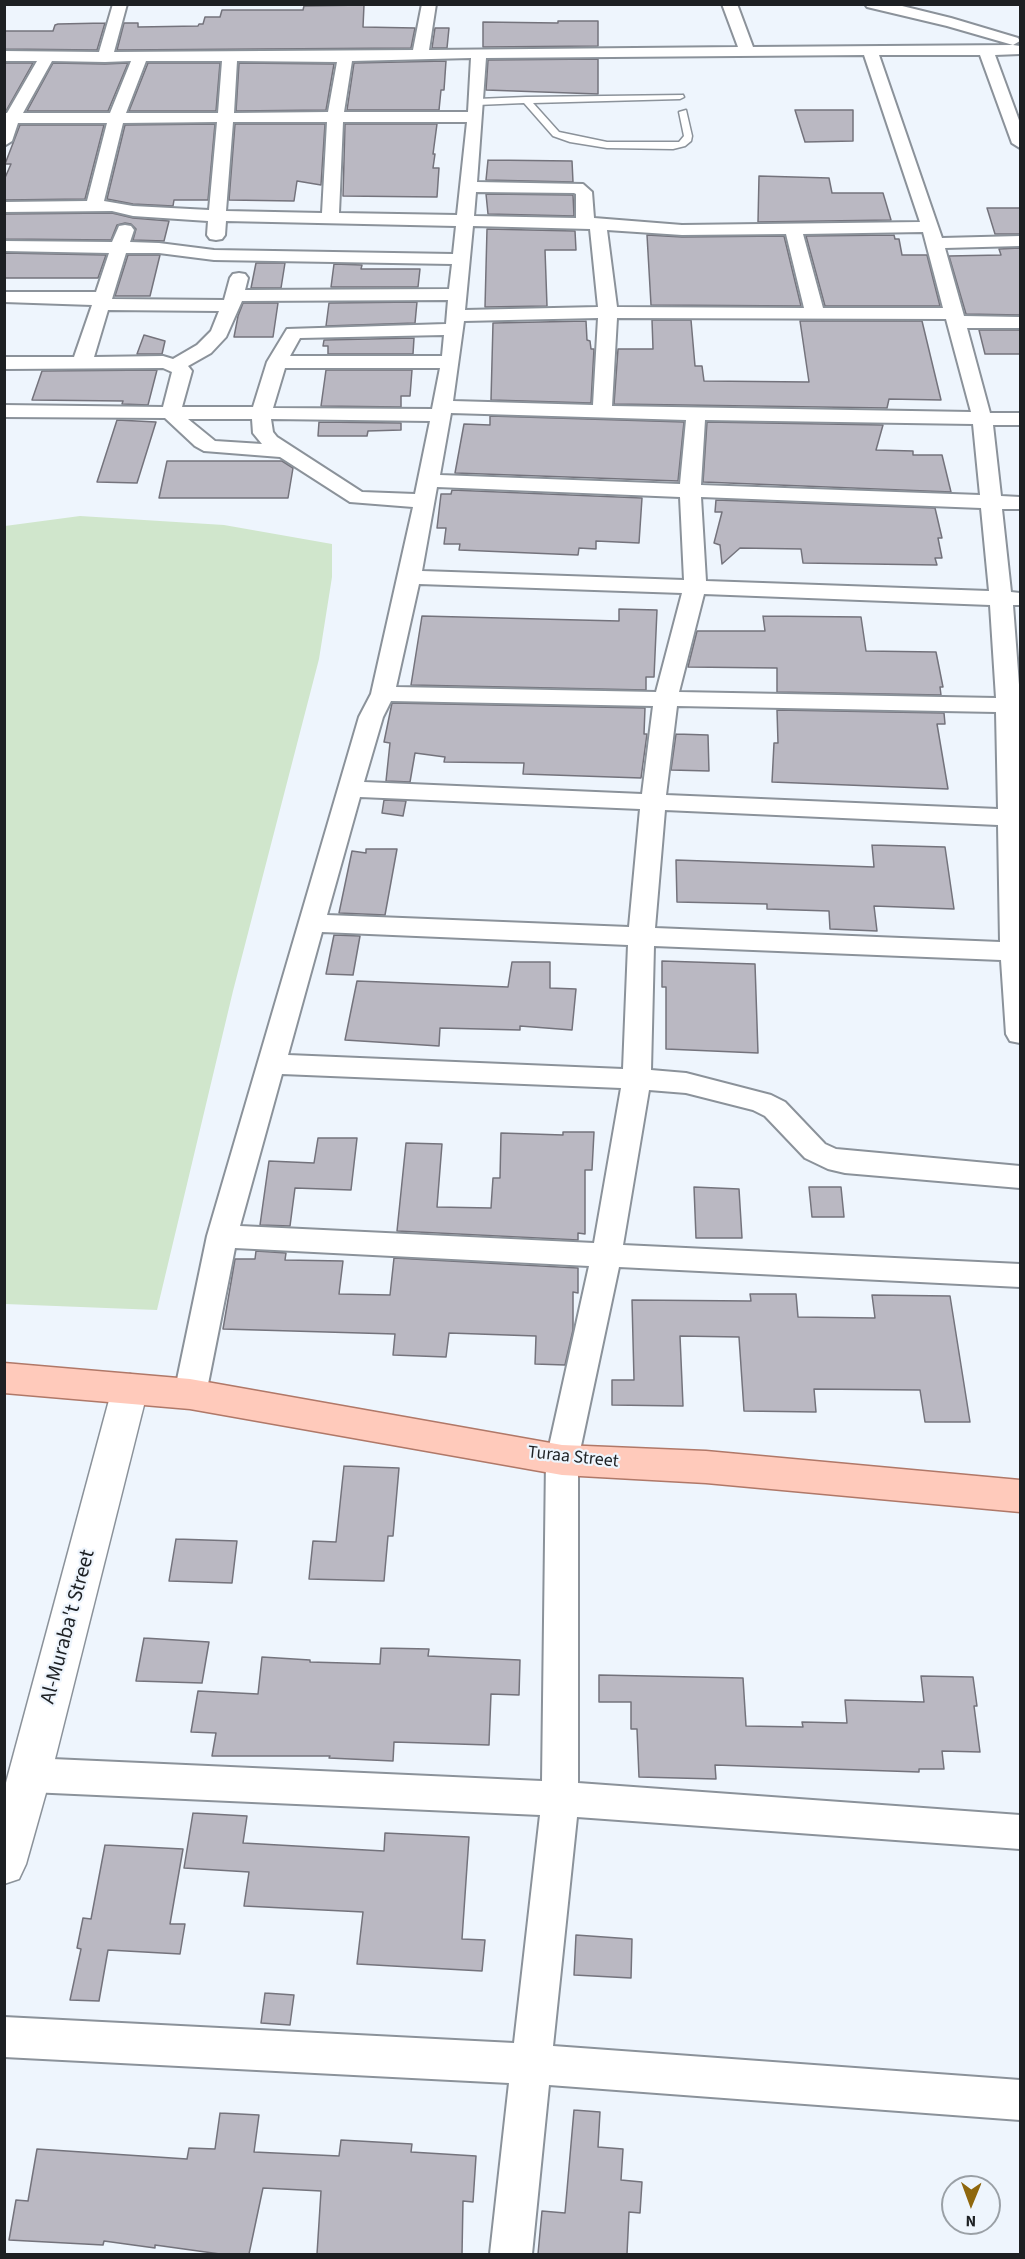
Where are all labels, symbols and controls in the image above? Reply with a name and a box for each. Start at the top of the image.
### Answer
street label: Turaa Street [526,1442,620,1474]
street label: Al-Muraba't Street [36,1547,102,1707]
north arrow [941,2175,1001,2235]
text: N [965,2210,976,2232]

